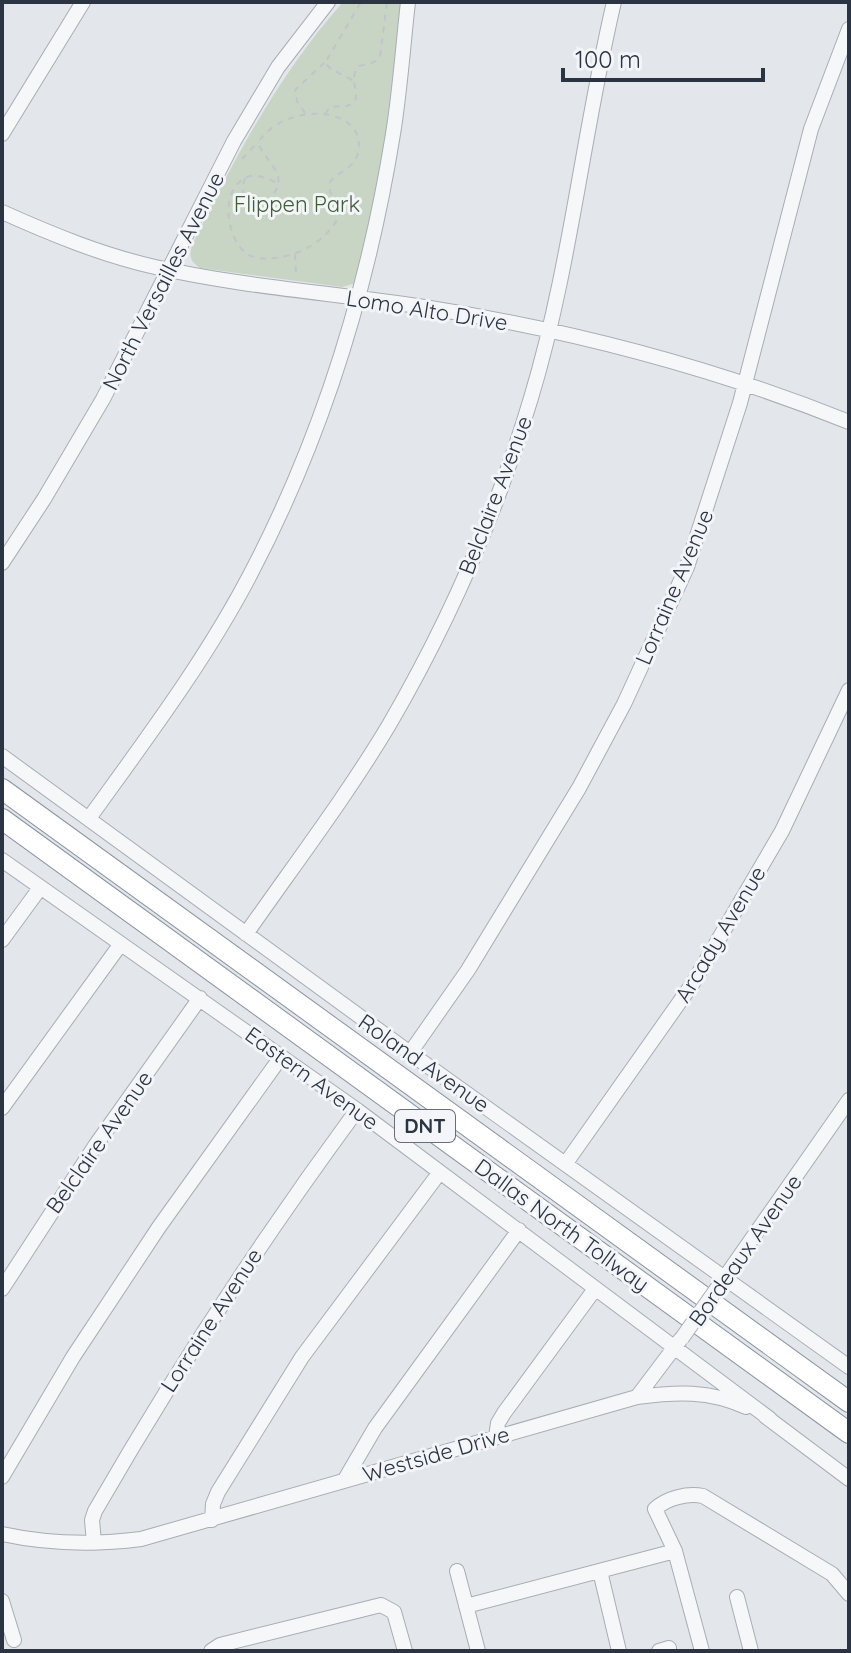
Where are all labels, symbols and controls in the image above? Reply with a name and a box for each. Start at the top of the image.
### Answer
scale bar [563,32,763,82]
text: 100 m [575,44,641,74]
street label: North Versailles Avenue [96,167,230,395]
park label: Flippen Park [234,190,360,218]
street label: Lomo Alto Drive [344,283,510,337]
street label: Belclaire Avenue [452,412,538,578]
street label: Lorraine Avenue [629,505,719,669]
street label: Arcady Avenue [668,861,772,1007]
street label: Roland Avenue [353,1007,495,1119]
street label: Eastern Avenue [240,1020,384,1136]
street label: Belclaire Avenue [39,1065,159,1219]
road number: DNT [395,1110,455,1142]
street label: Dallas North Tollway [469,1152,655,1298]
street label: Bordeaux Avenue [682,1169,808,1331]
street label: Lorraine Avenue [154,1243,268,1397]
street label: Westside Drive [359,1420,513,1488]

